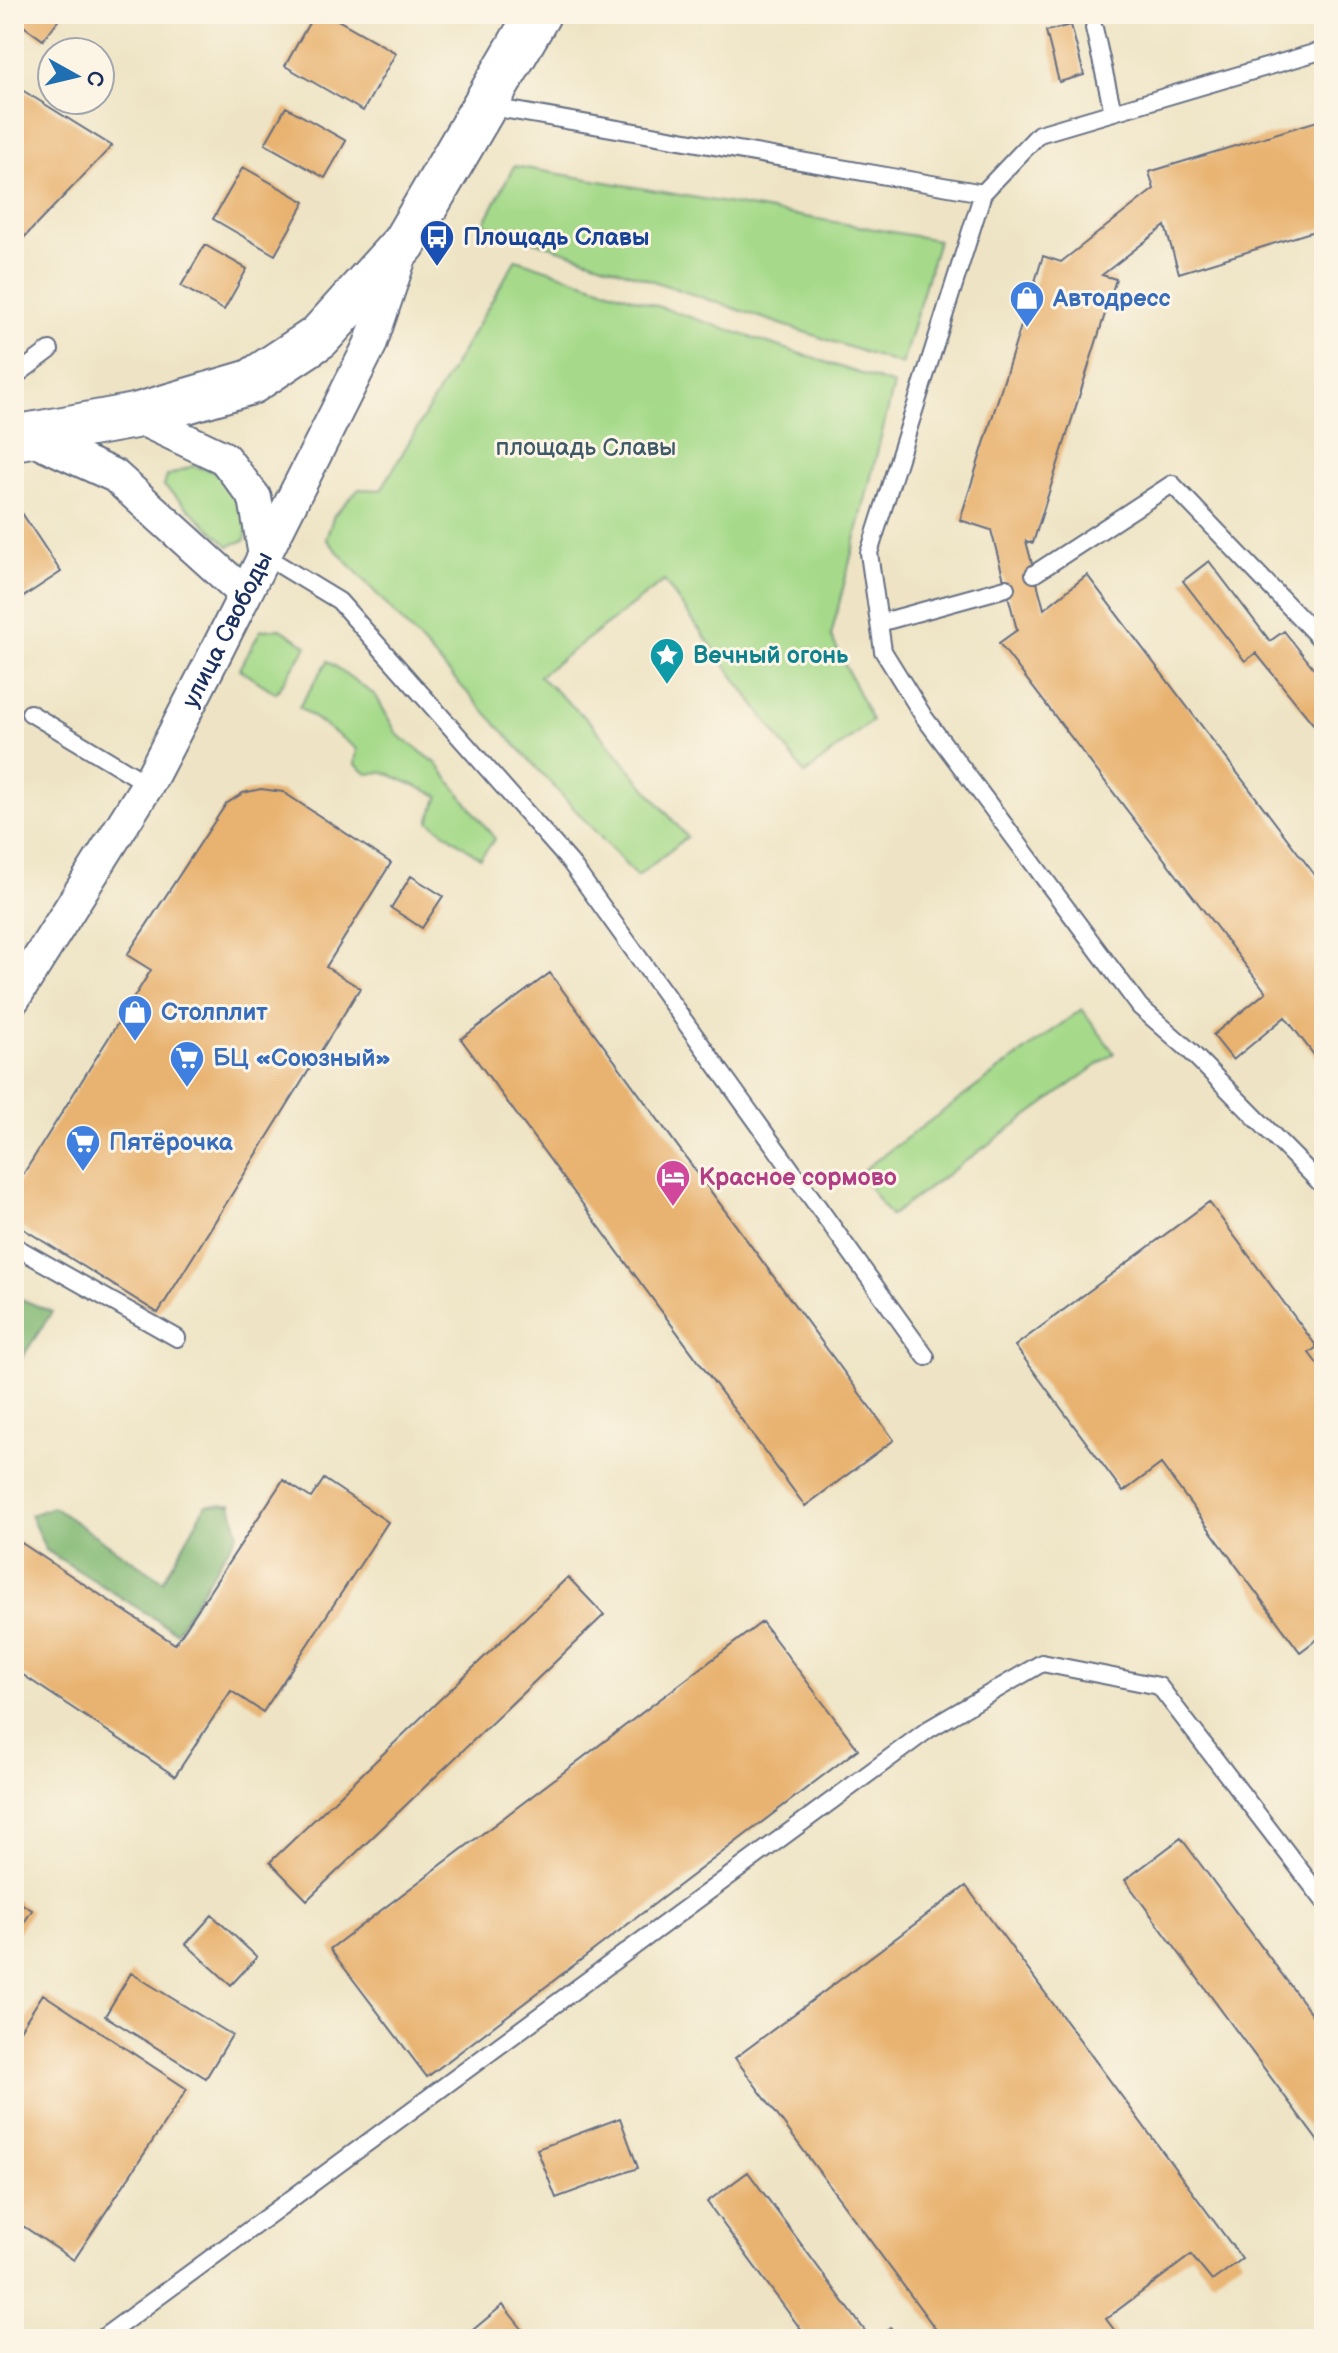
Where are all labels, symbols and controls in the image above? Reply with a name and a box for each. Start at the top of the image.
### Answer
north arrow [36,36,116,116]
text: С [80,69,109,88]
bus stop icon: Площадь Славы [418,218,456,268]
place label: Площадь Славы [463,223,650,252]
shop icon: Автодресс [1008,279,1046,329]
place label: Автодресс [1052,284,1171,313]
park label: площадь Славы [496,433,676,462]
street label: улица Свободы [175,547,279,713]
place icon: Вечный огонь [648,636,686,686]
place label: Вечный огонь [693,641,849,670]
shop icon: Столплит [116,993,154,1043]
place label: Столплит [161,998,268,1027]
supermarket icon: БЦ «Союзный» [168,1039,206,1089]
place label: БЦ «Союзный» [213,1044,391,1073]
supermarket icon: Пятёрочка [64,1123,102,1173]
place label: Пятёрочка [109,1128,234,1157]
hotel icon: Красное сормово [654,1158,692,1208]
place label: Красное сормово [699,1163,897,1192]

